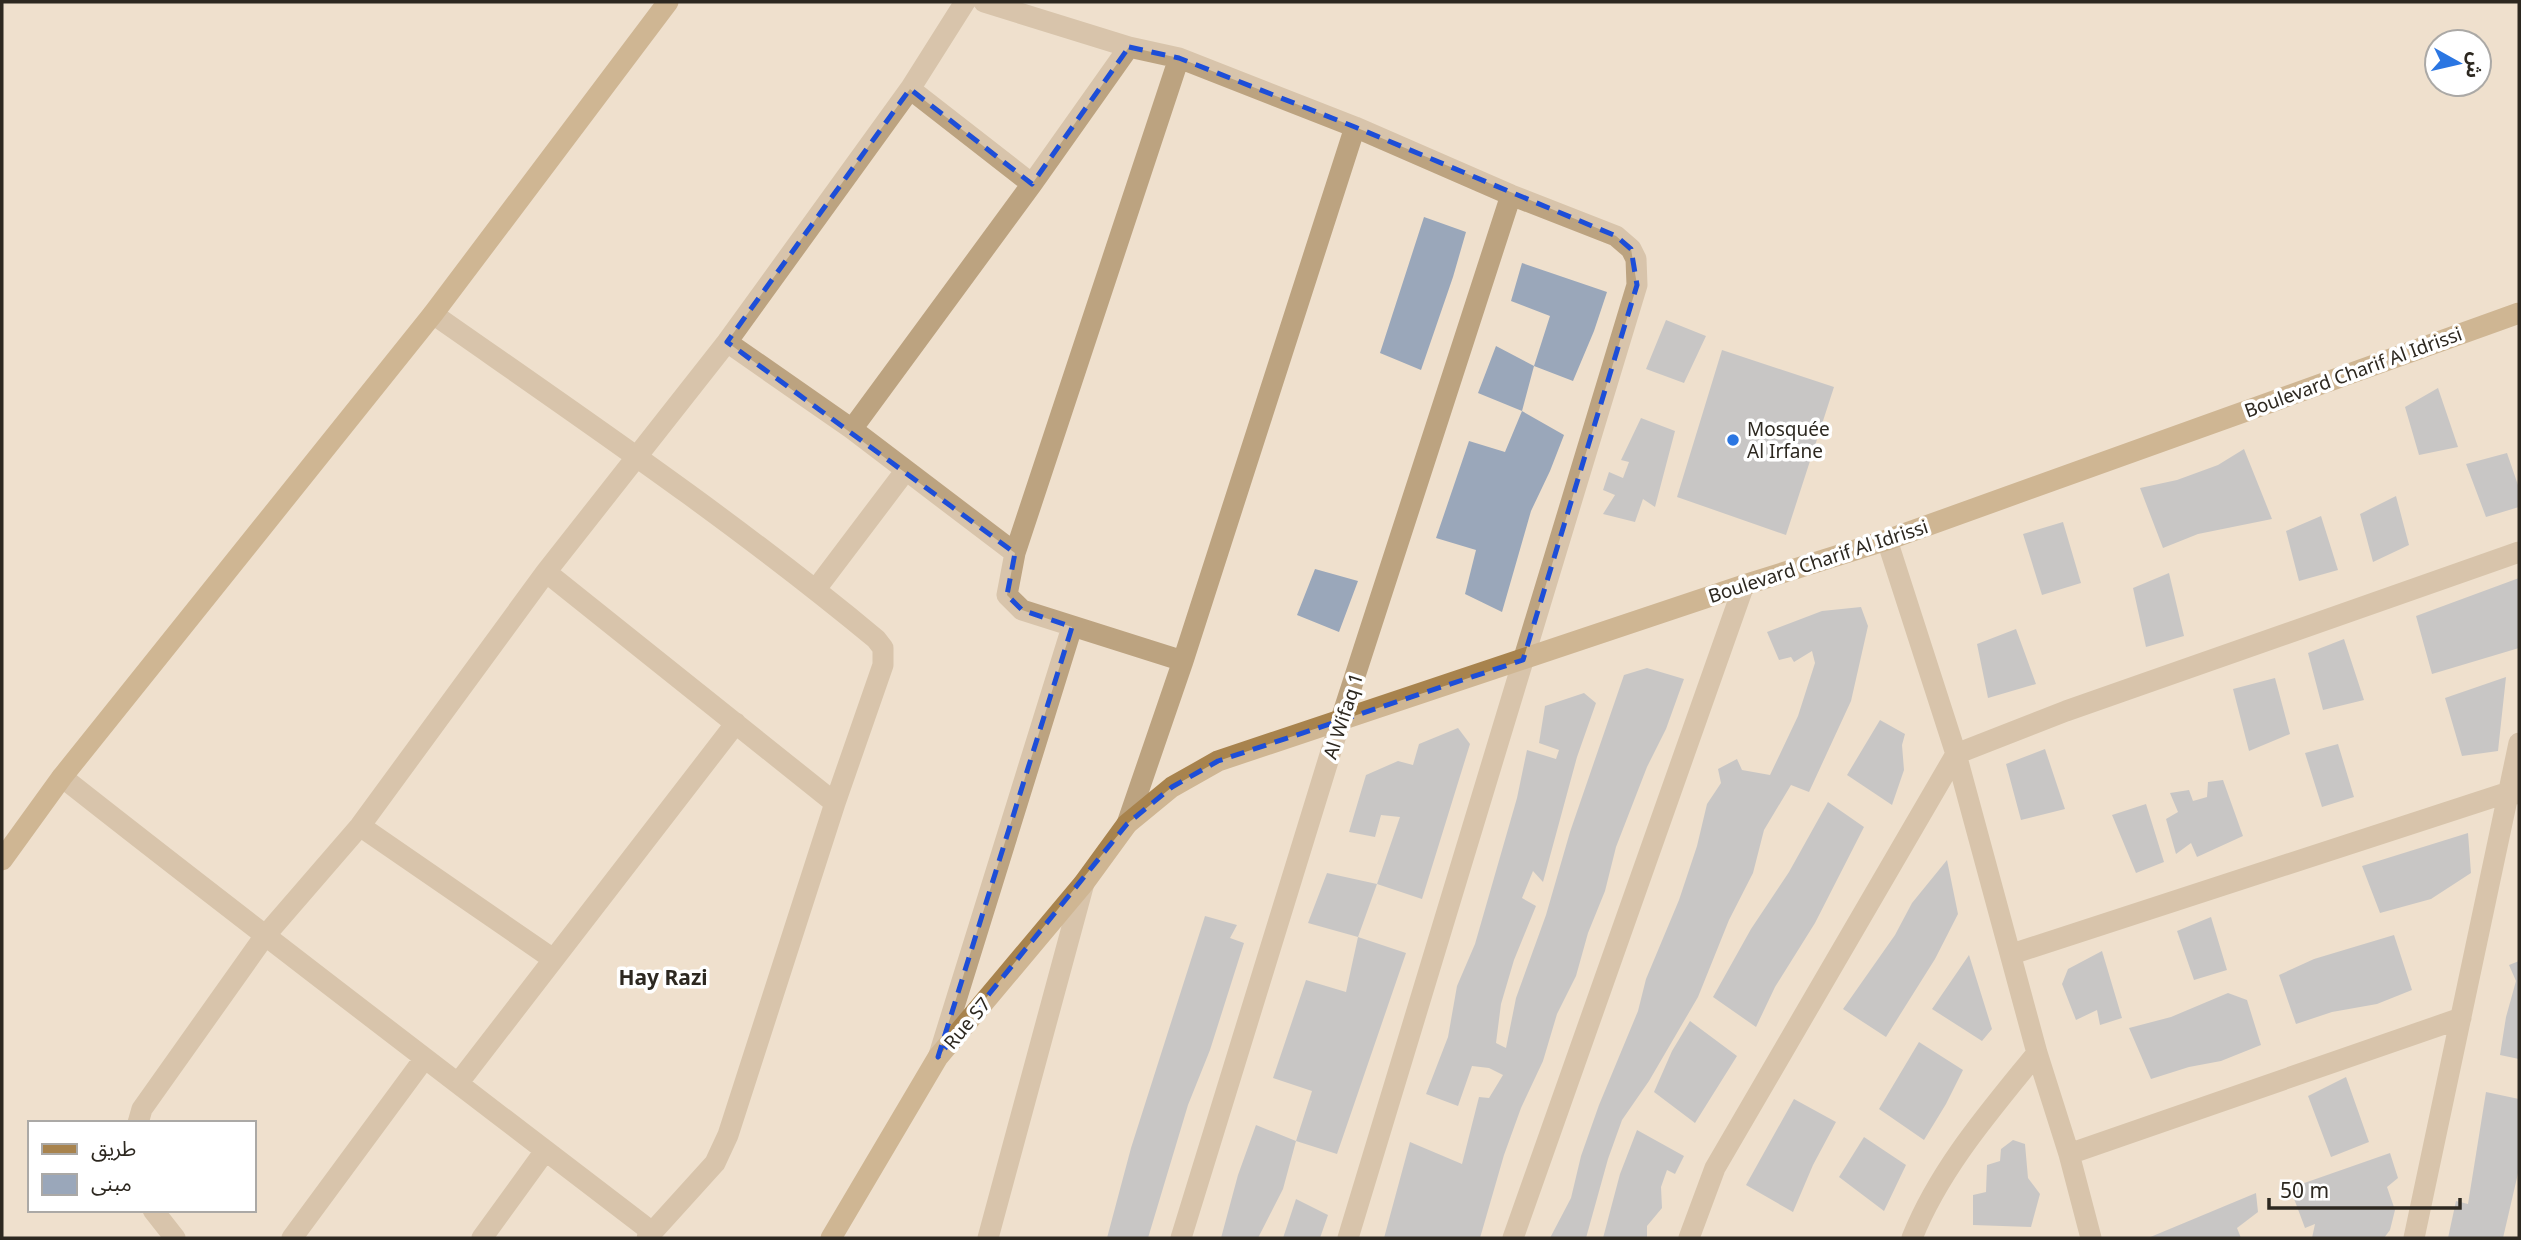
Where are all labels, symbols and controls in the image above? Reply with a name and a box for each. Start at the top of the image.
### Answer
north arrow [2423,28,2493,98]
text: ش [2460,51,2490,80]
street label: Boulevard Charif Al Idrissi [2241,320,2465,424]
place label: Mosquée Al Irfane [1747,416,1830,464]
marker: Mosquée Al Irfane [1725,432,1741,448]
street label: Boulevard Charif Al Idrissi [1705,513,1931,609]
street label: Al Wifaq 1 [1317,670,1369,762]
district label: Hay Razi [618,963,708,991]
street label: Rue S7 [938,991,996,1055]
legend [28,1121,256,1212]
text: طريق [91,1134,136,1162]
scale bar [2269,1166,2460,1210]
text: مبنى [91,1169,132,1197]
text: 50 m [2280,1176,2329,1204]

